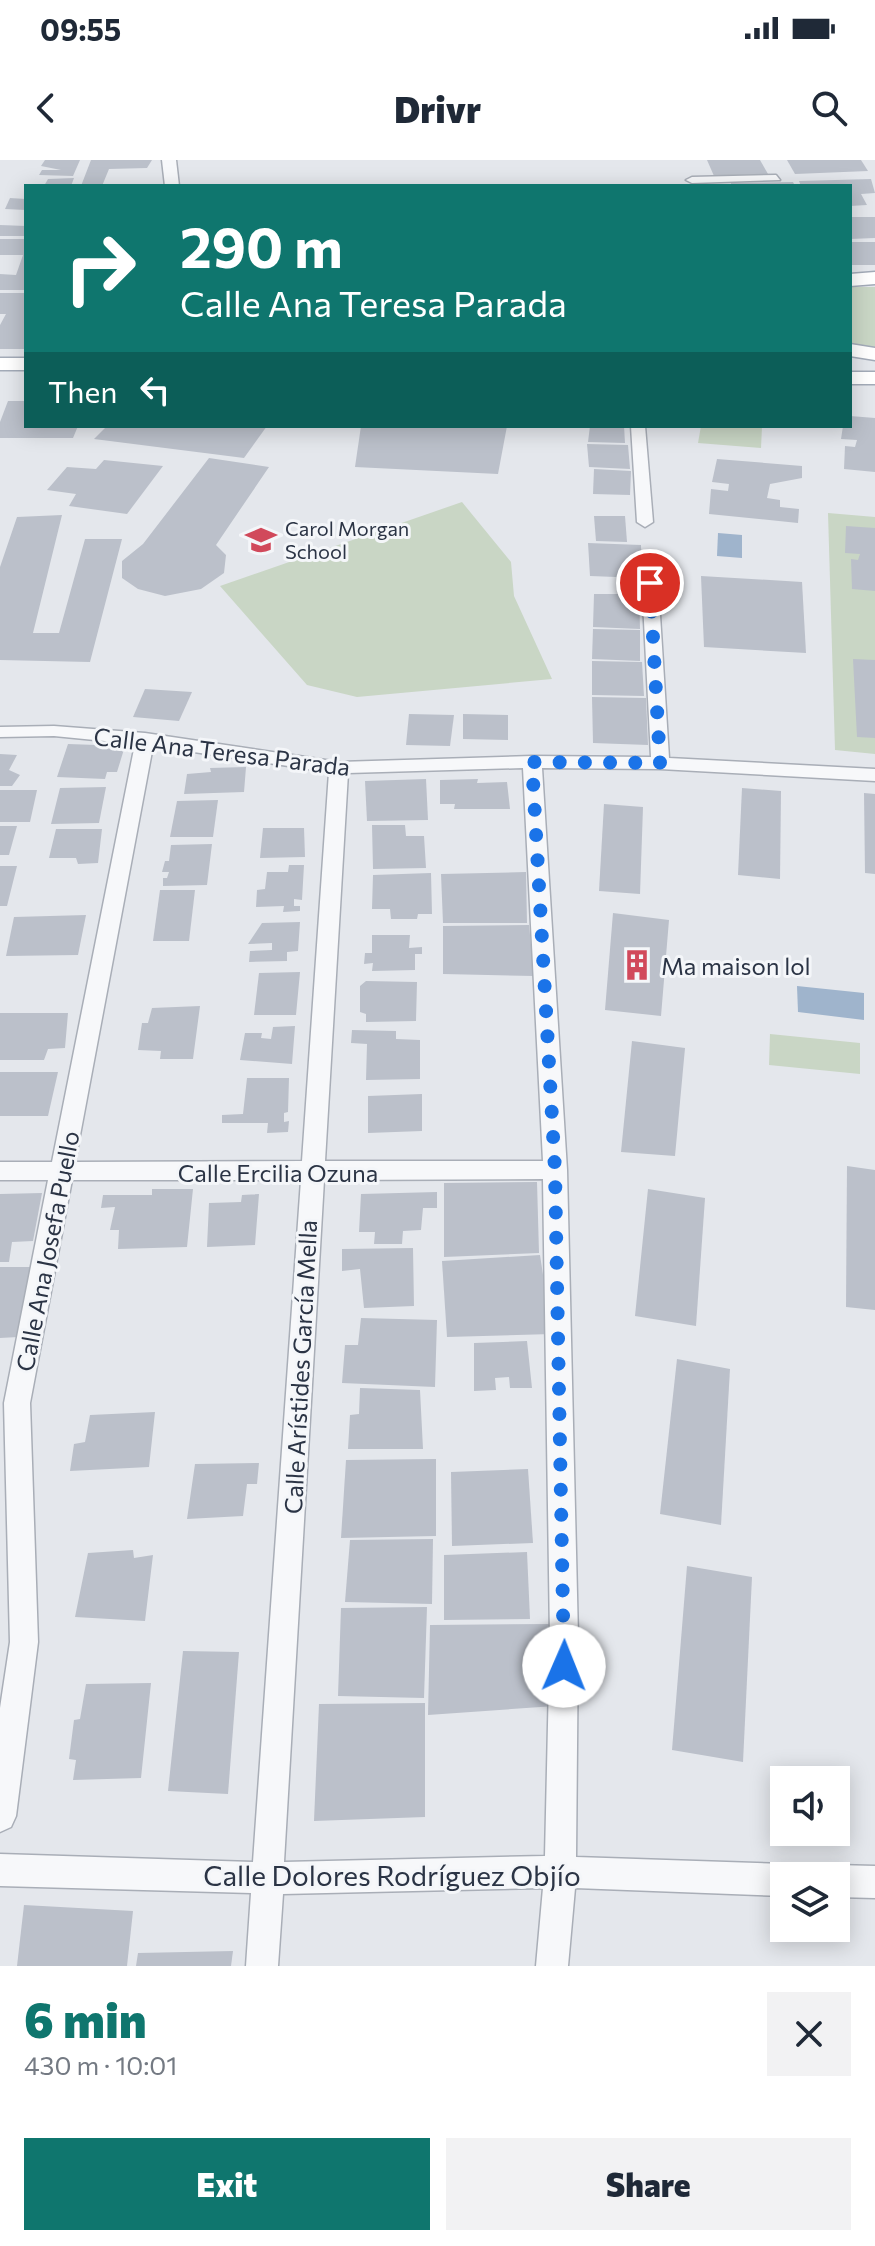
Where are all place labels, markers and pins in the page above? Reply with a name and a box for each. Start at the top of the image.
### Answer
place label: Carol Morgan School [285,516,409,563]
school or university icon: Carol Morgan School [244,523,278,557]
pin [616,549,684,617]
building icon: Ma maison lol [620,948,654,982]
place label: Ma maison lol [661,951,811,980]

